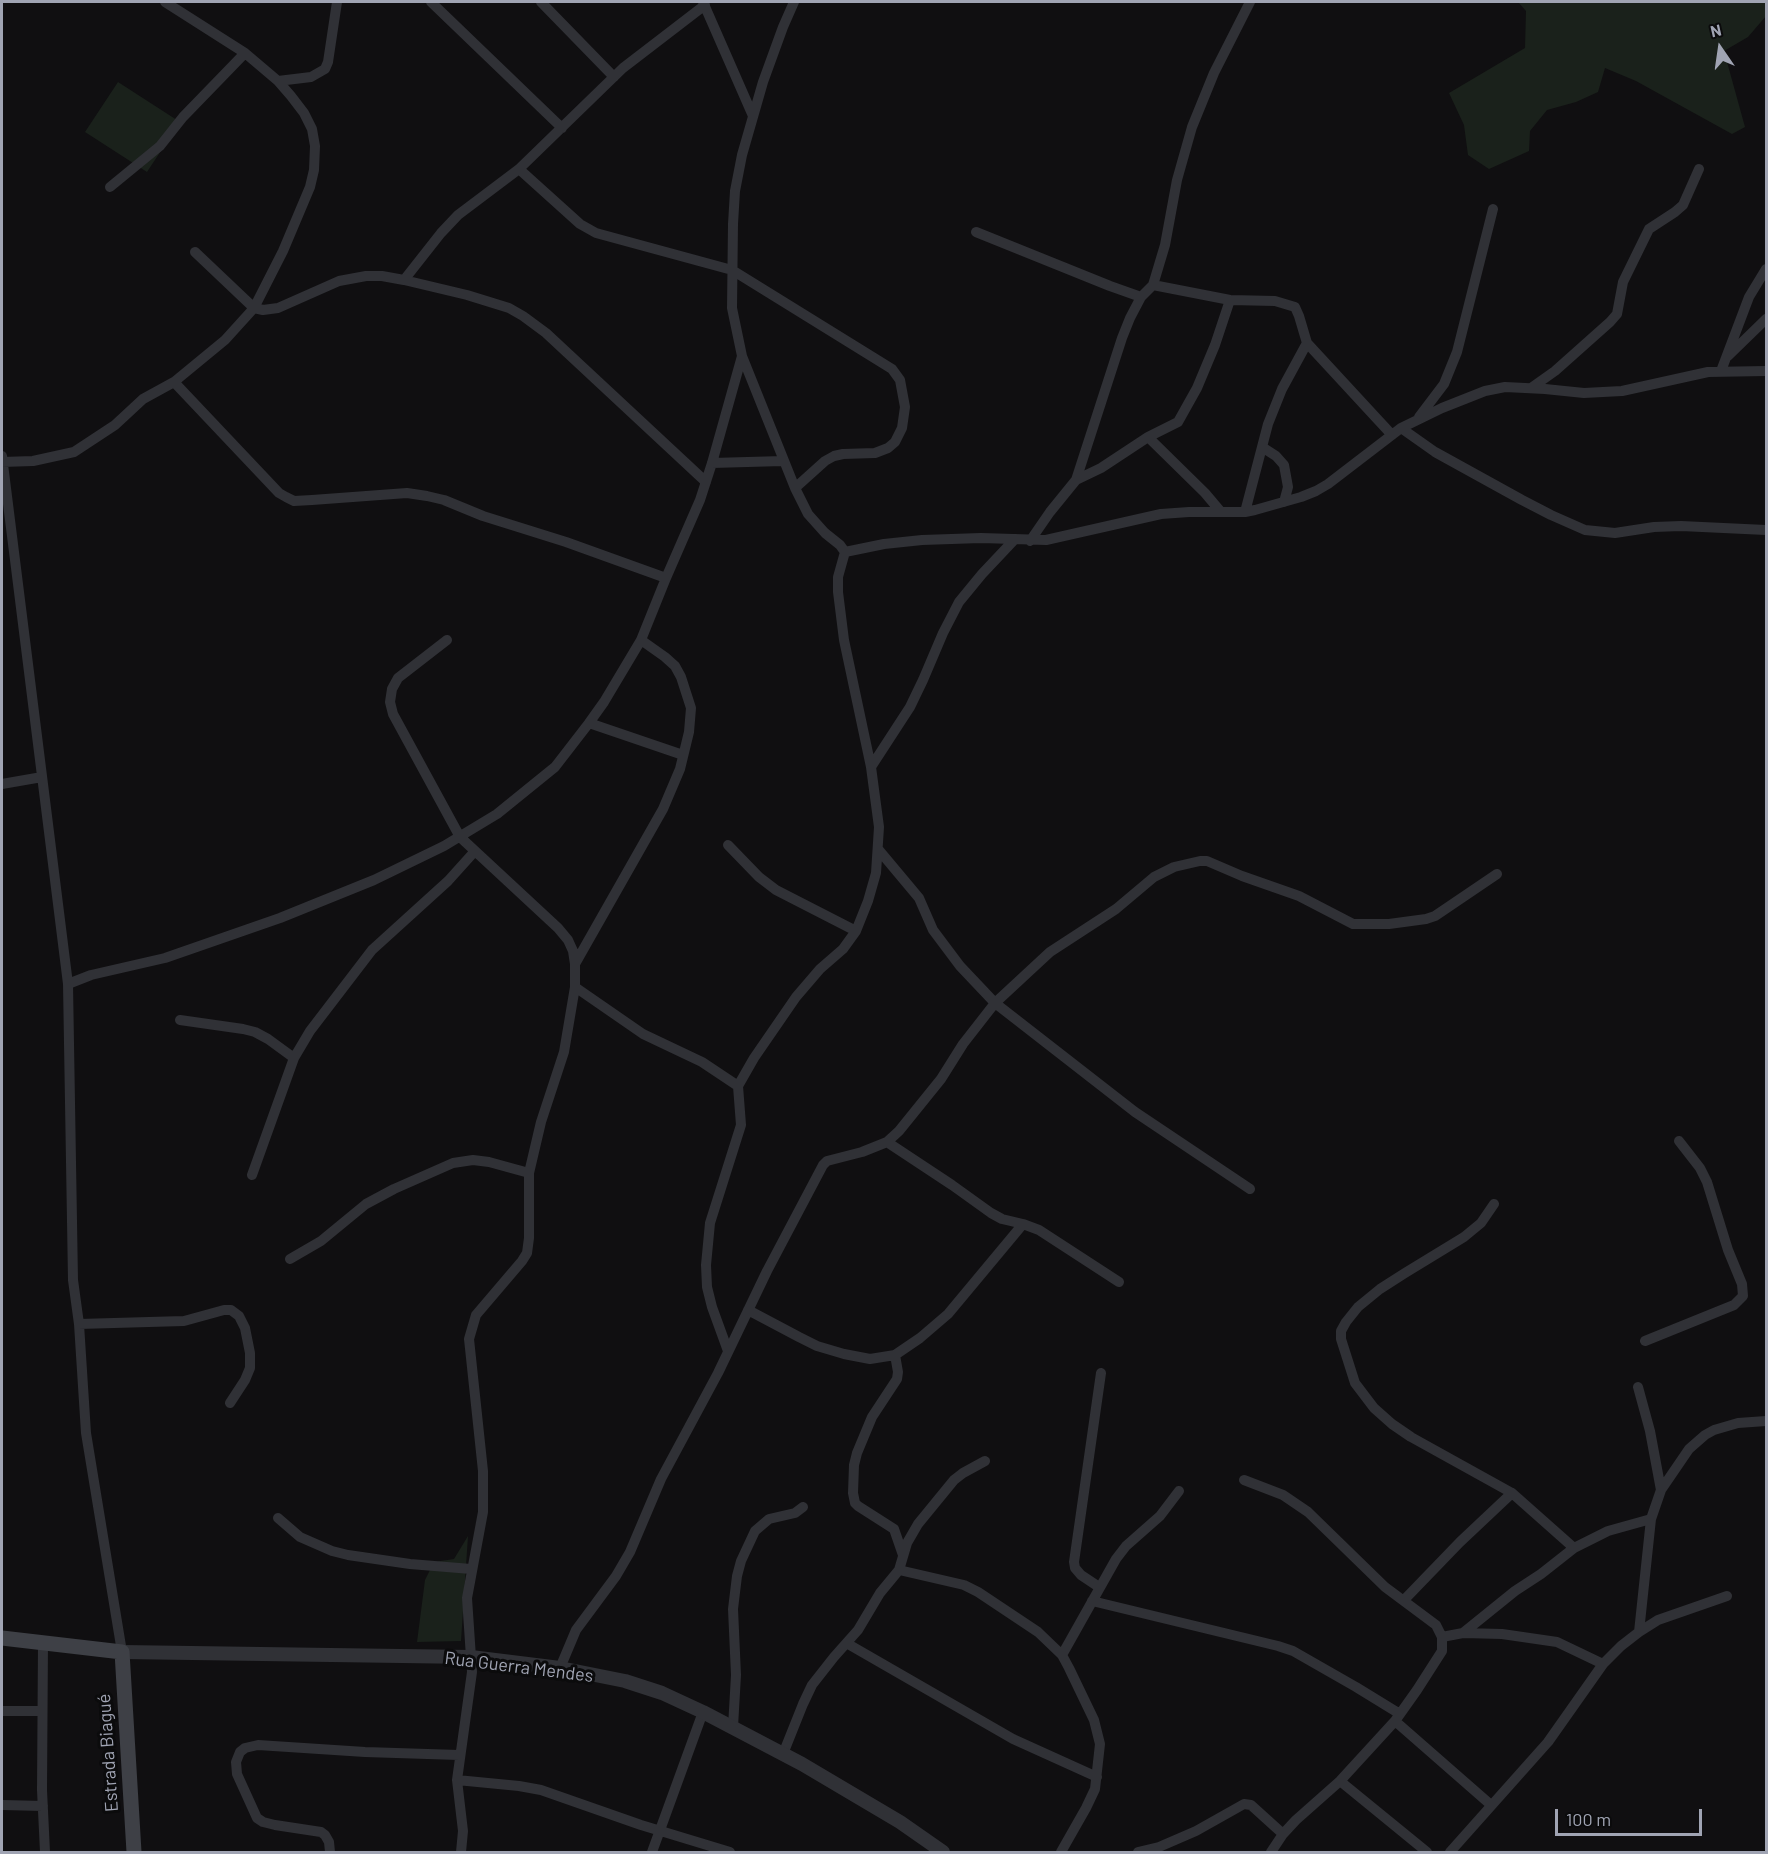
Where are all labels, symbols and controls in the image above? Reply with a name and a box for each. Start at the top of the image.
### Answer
north arrow [1690,18,1750,78]
text: N [1709,20,1723,40]
street label: Rua Guerra Mendes [443,1647,595,1687]
street label: Estrada Biagué [93,1693,123,1813]
scale bar [1558,1797,1705,1835]
text: 100 m [1566,1808,1611,1830]

